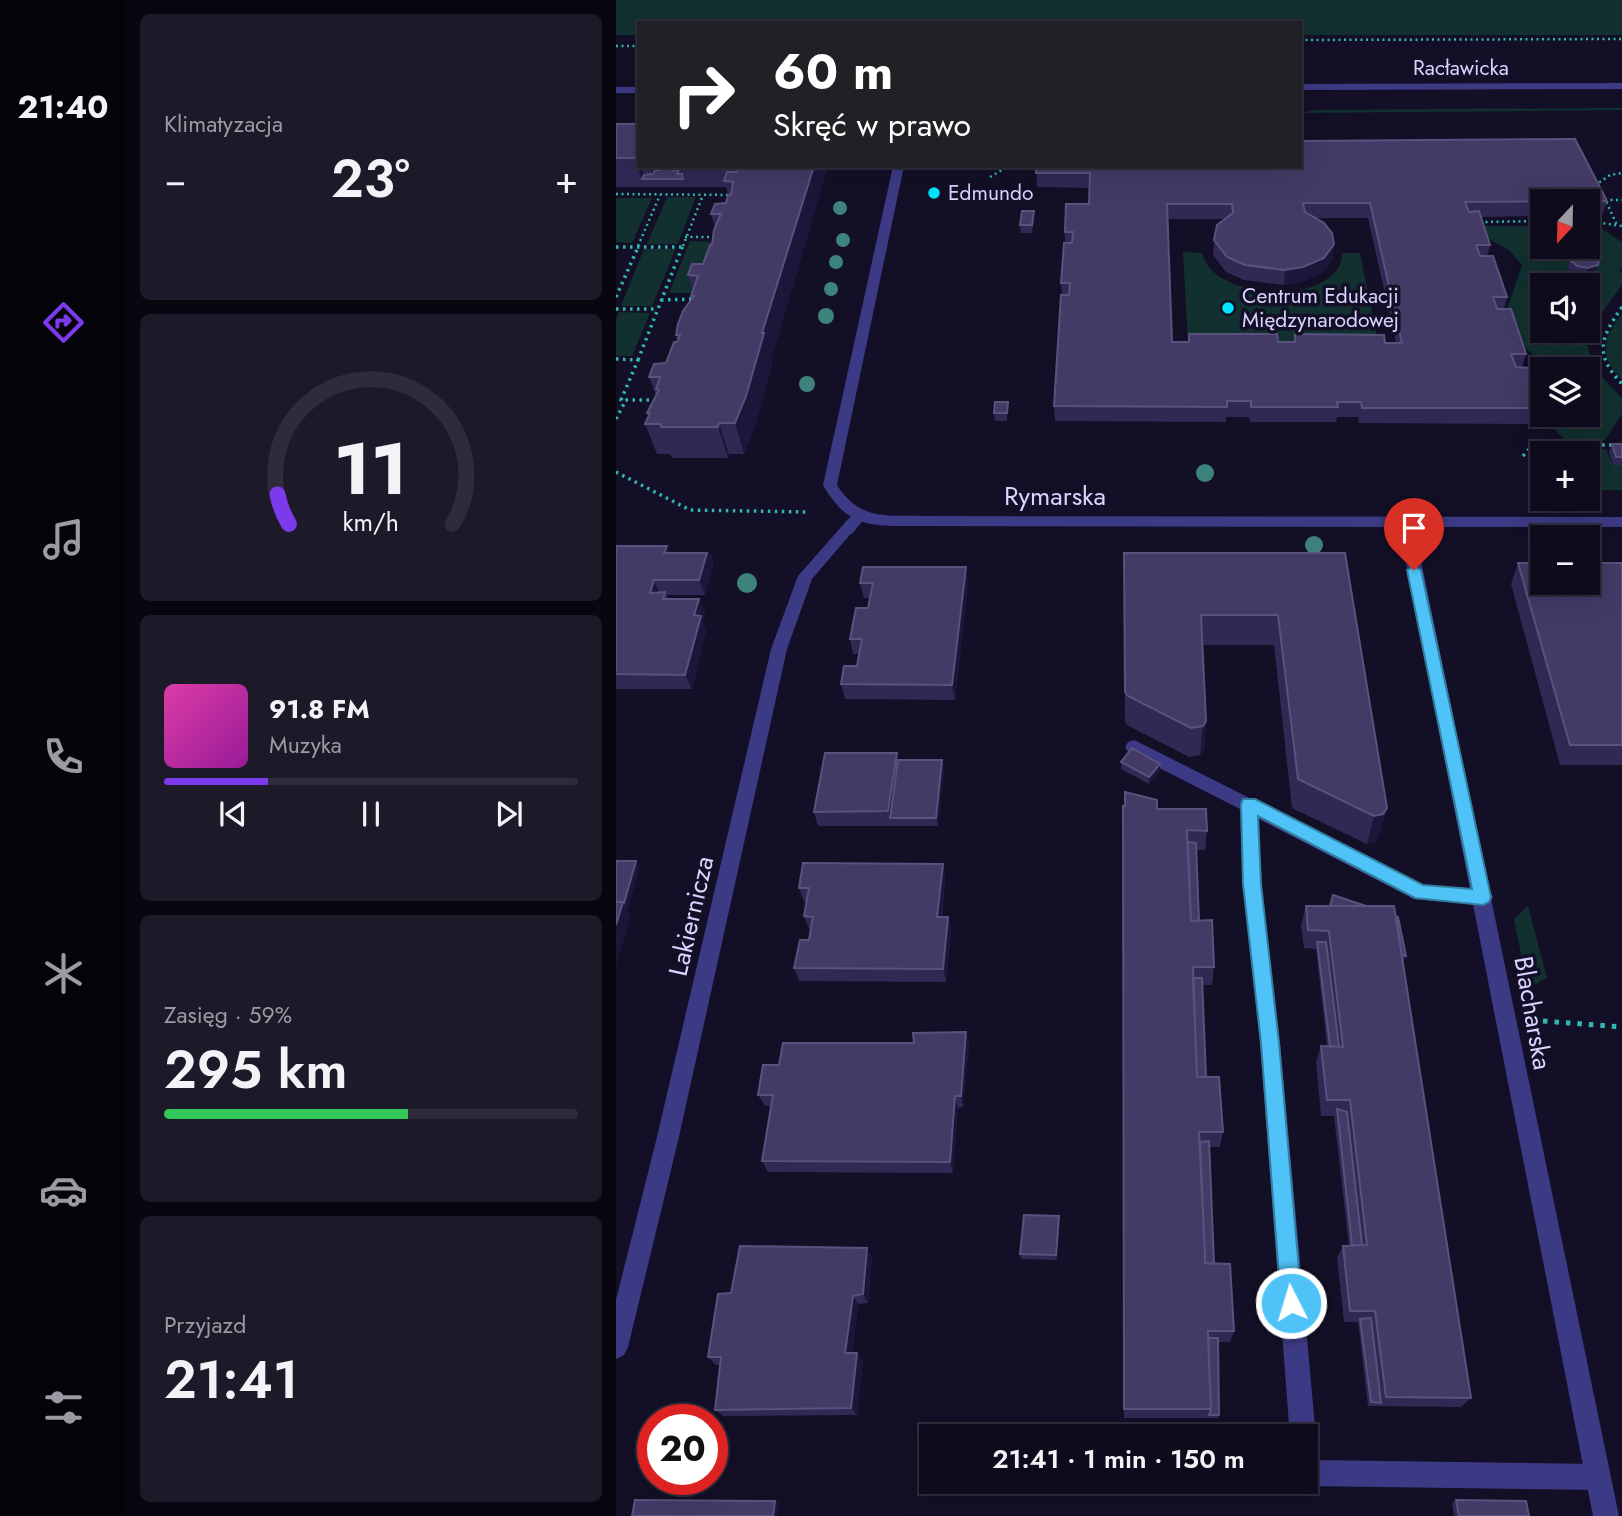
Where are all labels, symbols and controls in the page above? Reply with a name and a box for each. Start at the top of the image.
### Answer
text: 60 m [773,37,893,107]
icon: right [658,49,749,140]
street label: Racławicka [1413,53,1509,83]
text: 21:40 [17,84,109,130]
text: Skręć w prawo [773,102,971,148]
text: Klimatyzacja [164,107,283,141]
text: 23° [331,141,410,217]
text: − [164,152,186,207]
text: + [555,152,578,207]
place label: Edmundo [948,178,1033,208]
marker: Edmundo [926,185,942,201]
north arrow [1530,189,1600,259]
map controls [1530,189,1600,595]
button: sound [1530,273,1600,343]
place label: Centrum Edukacji Międzynarodowej [1242,281,1399,335]
icon: directions [39,298,88,347]
marker: Centrum Edukacji Międzynarodowej [1220,300,1236,316]
button: layers [1530,357,1600,427]
text: 11 [334,416,408,521]
button: + [1530,441,1600,511]
street label: Rymarska [1004,477,1106,515]
pin [1384,498,1444,570]
text: km/h [343,503,399,539]
icon: arrive [1395,509,1433,547]
icon: music [39,515,88,564]
button: − [1530,525,1600,595]
text: 91.8 FM [269,690,370,728]
text: Muzyka [269,728,342,762]
icon: phone [39,732,88,781]
icon: previous [214,795,252,833]
icon: pause [352,795,390,833]
icon: next [490,795,528,833]
street label: Lakiernicza [659,852,723,980]
icon: climate [39,949,88,998]
street label: Blacharska [1504,953,1562,1073]
text: Zasięg · 59% [164,998,292,1032]
text: 295 km [164,1032,348,1108]
icon: car [39,1166,88,1215]
position arrow [1254,1266,1328,1340]
text: Przyjazd [164,1308,246,1342]
text: 21:41 [164,1342,299,1418]
icon: filters [39,1383,88,1432]
speed limit sign: 20 [637,1404,728,1495]
text: 21:41 · 1 min · 150 m [992,1440,1245,1478]

